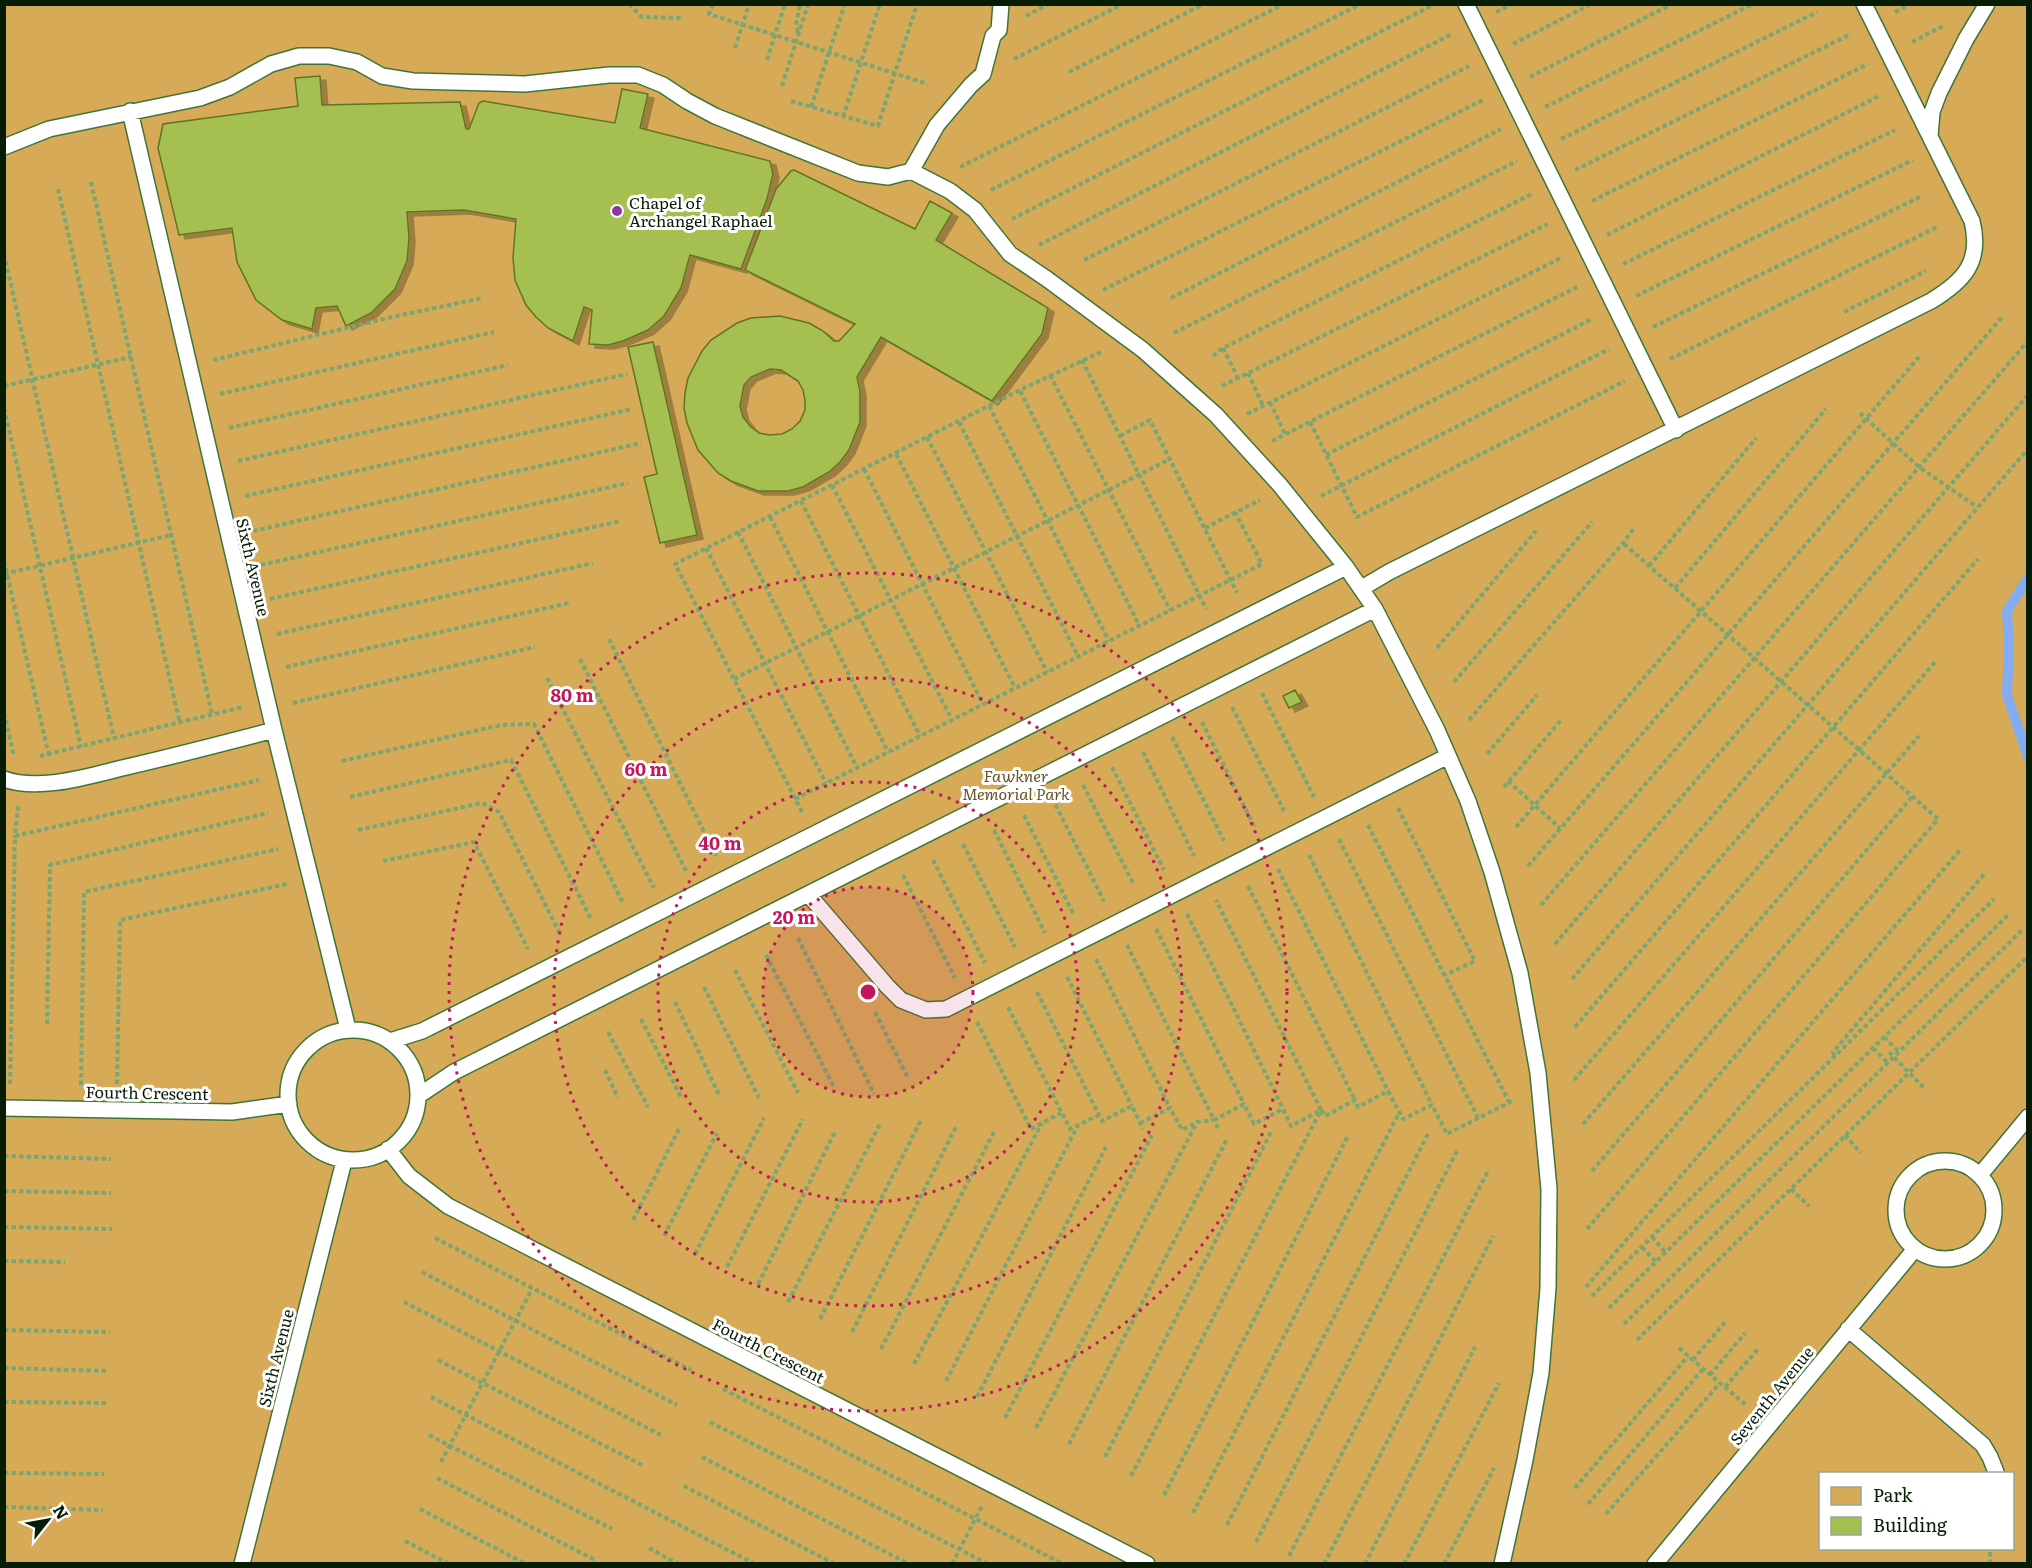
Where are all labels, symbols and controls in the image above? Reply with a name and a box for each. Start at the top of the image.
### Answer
place label: Chapel of Archangel Raphael [629,190,773,232]
marker: Chapel of Archangel Raphael [610,204,624,218]
street label: Sixth Avenue [231,515,277,619]
text: 80 m [550,681,594,708]
text: 60 m [624,755,668,782]
park label: Fawkner Memorial Park [962,763,1070,805]
text: 40 m [698,829,742,856]
text: 20 m [773,903,815,930]
centre of rings [858,982,878,1002]
street label: Fourth Crescent [85,1079,209,1105]
street label: Sixth Avenue [251,1306,299,1410]
street label: Fourth Crescent [709,1311,830,1389]
street label: Seventh Avenue [1723,1340,1819,1450]
legend [1819,1472,2014,1550]
text: Park [1873,1481,1914,1508]
north arrow [18,1490,78,1550]
text: N [48,1500,75,1524]
text: Building [1873,1511,1948,1538]

